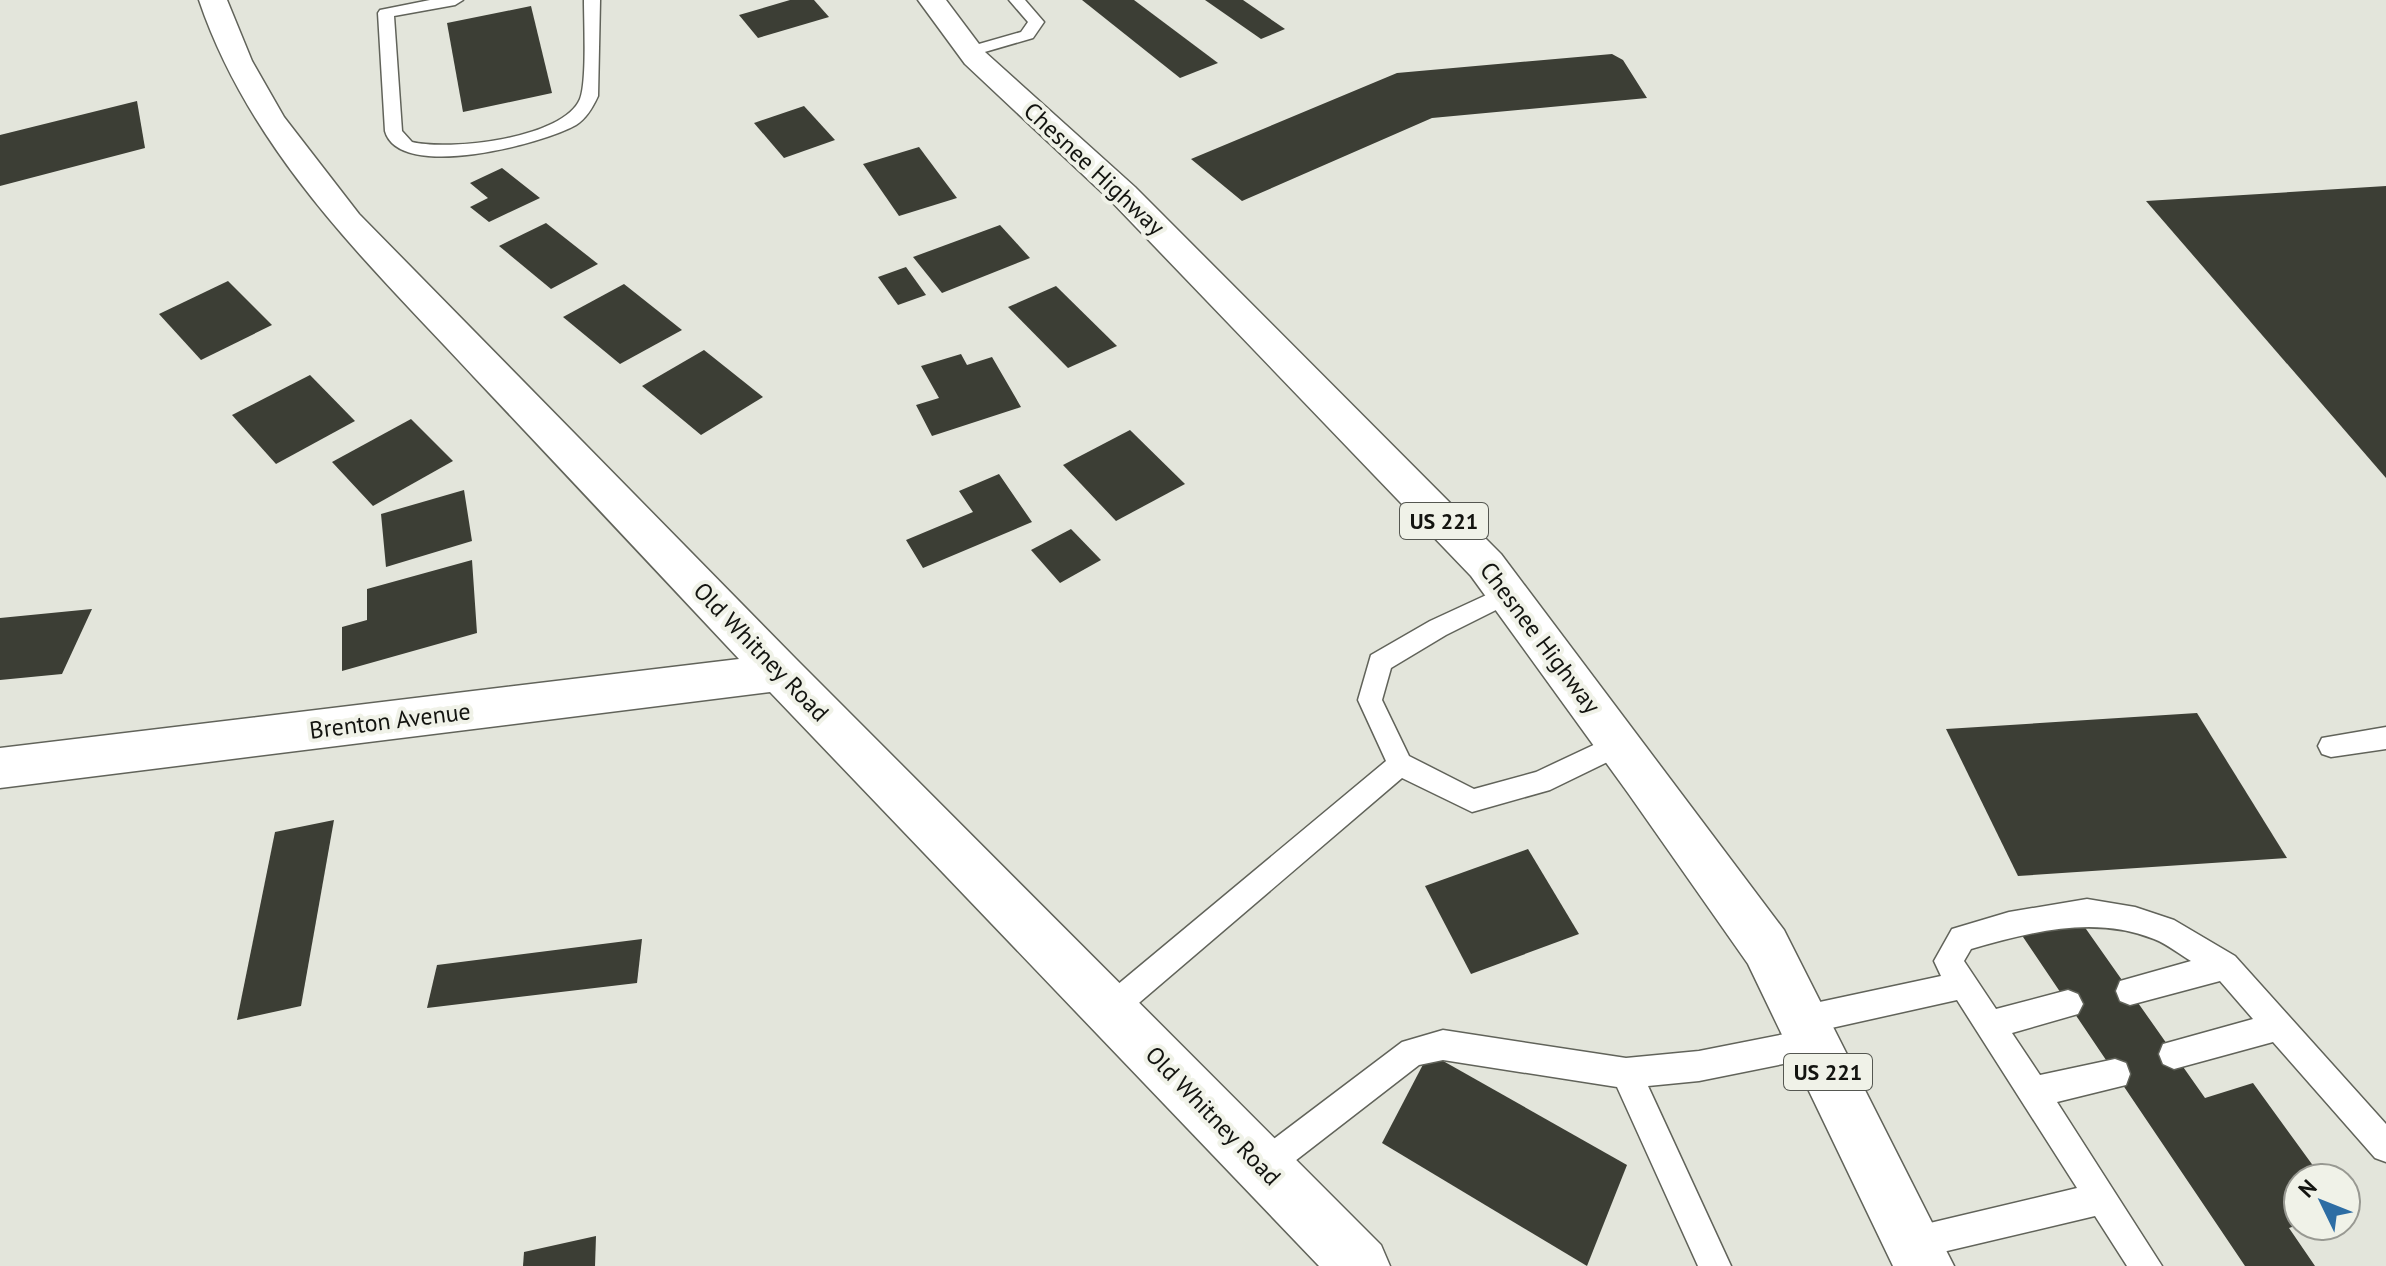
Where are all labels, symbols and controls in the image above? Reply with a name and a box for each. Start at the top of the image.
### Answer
street label: Chesnee Highway [1017,95,1171,242]
road number: US 221 [1400,503,1488,539]
street label: Chesnee Highway [1473,556,1608,720]
street label: Old Whitney Road [687,575,836,728]
street label: Brenton Avenue [308,695,472,746]
street label: Old Whitney Road [1139,1039,1288,1192]
road number: US 221 [1784,1054,1872,1090]
north arrow [2282,1162,2362,1242]
text: N [2292,1174,2323,1203]

